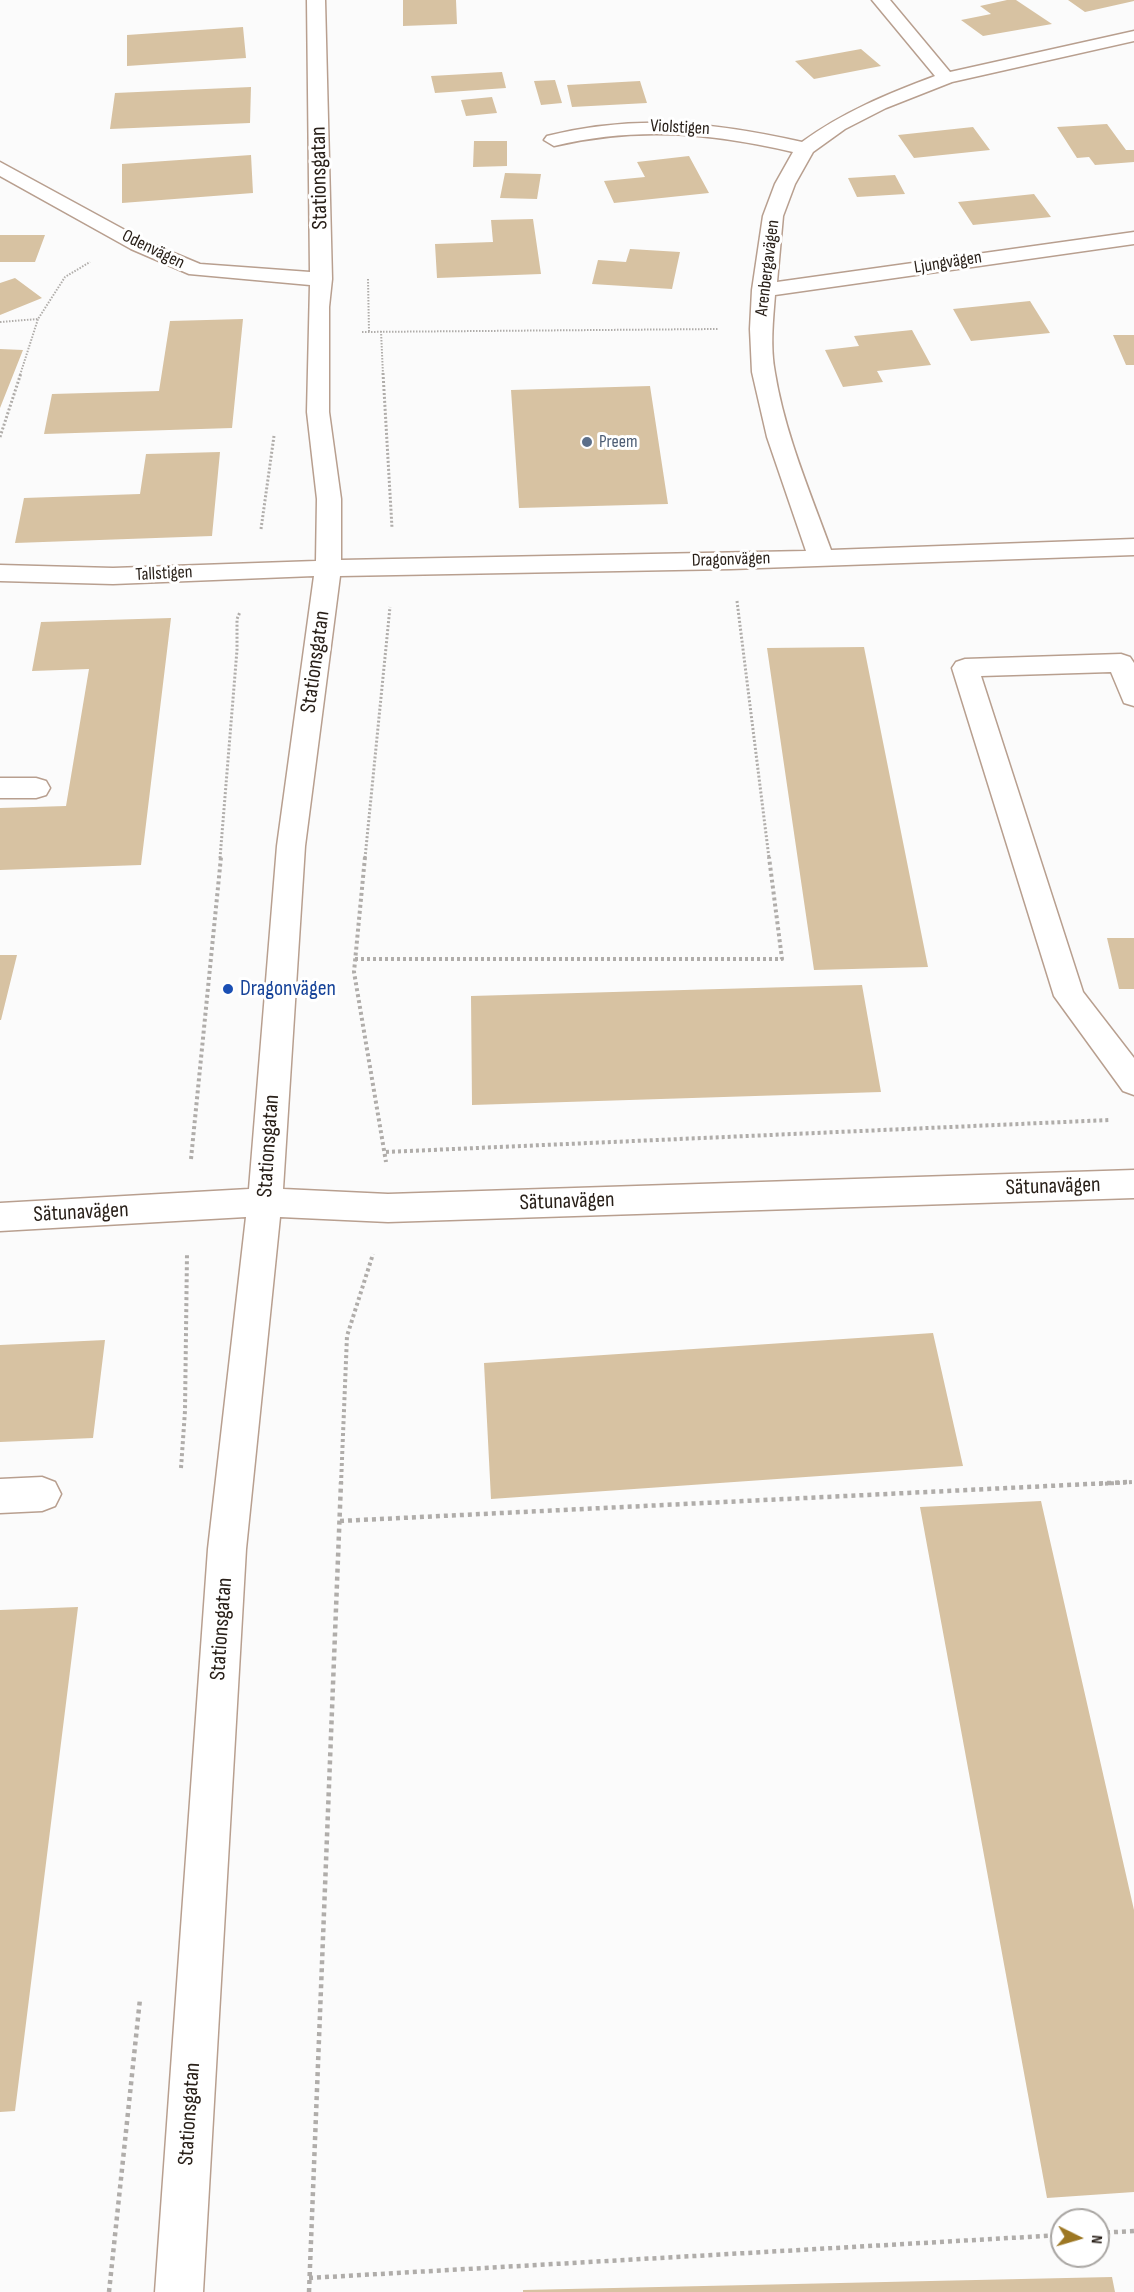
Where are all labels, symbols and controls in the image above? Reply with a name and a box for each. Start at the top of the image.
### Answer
street label: Violstigen [650,116,710,140]
street label: Stationsgatan [306,126,334,230]
street label: Arenbergavägen [751,219,785,317]
street label: Odenvägen [118,226,188,274]
street label: Ljungvägen [913,247,983,279]
place label: Preem [599,431,638,453]
marker: Preem [580,435,594,449]
street label: Dragonvägen [691,548,771,572]
street label: Tallstigen [135,562,193,586]
street label: Stationsgatan [296,609,336,715]
place label: Dragonvägen [240,976,336,1002]
marker: Dragonvägen [221,982,235,996]
street label: Stationsgatan [252,1094,286,1198]
street label: Sätunavägen [1005,1172,1101,1202]
street label: Sätunavägen [519,1187,615,1217]
street label: Sätunavägen [33,1197,129,1229]
street label: Stationsgatan [205,1577,239,1681]
street label: Stationsgatan [173,2062,207,2166]
north arrow [1050,2208,1110,2268]
text: N [1087,2234,1106,2245]

